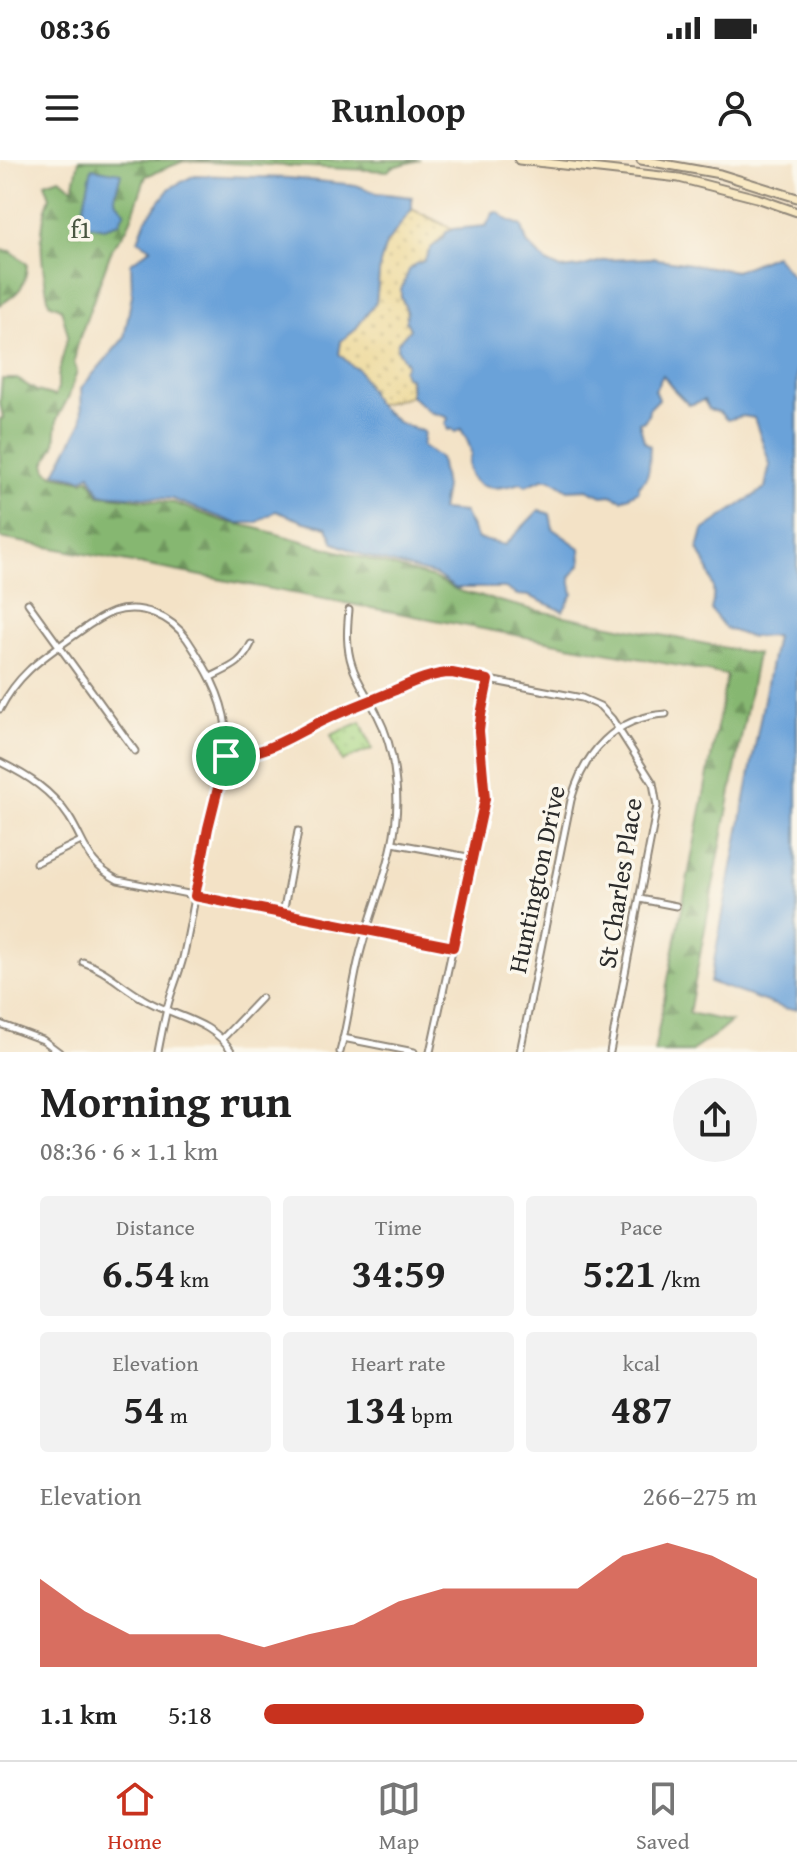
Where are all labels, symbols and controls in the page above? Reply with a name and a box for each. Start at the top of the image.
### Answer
text: 08:36 [40,6,111,50]
text: Runloop [331,82,466,135]
icon: menu [40,86,84,130]
icon: person [713,86,757,130]
park label: f1 [71,209,91,248]
pin [192,722,260,790]
icon: arrive [204,734,248,778]
street label: Huntington Drive [497,782,575,976]
street label: St Charles Place [586,795,652,971]
text: Morning run [40,1069,291,1133]
button: share [673,1078,757,1162]
text: 08:36 · 6 × 1.1 km [40,1131,218,1170]
text: Distance [116,1211,195,1243]
text: Time [375,1211,422,1243]
text: Pace [620,1211,663,1243]
text: 6.54 [102,1243,175,1302]
text: 34:59 [351,1243,446,1302]
text: 5:21 [583,1243,656,1302]
text: km [175,1263,209,1295]
text: /km [656,1263,700,1295]
text: Elevation [112,1347,199,1379]
text: Heart rate [351,1347,446,1379]
text: kcal [623,1347,660,1379]
text: 54 [123,1379,165,1438]
text: 134 [344,1379,407,1438]
text: 487 [610,1379,673,1438]
text: m [165,1399,188,1431]
text: bpm [407,1399,453,1431]
text: Elevation [40,1476,142,1515]
text: 266–275 m [643,1476,757,1515]
text: 1.1 km [40,1695,117,1734]
text: 5:18 [168,1695,212,1734]
tab: Home [108,1777,162,1857]
tab: Map [377,1777,421,1857]
tab: Saved [636,1777,689,1857]

